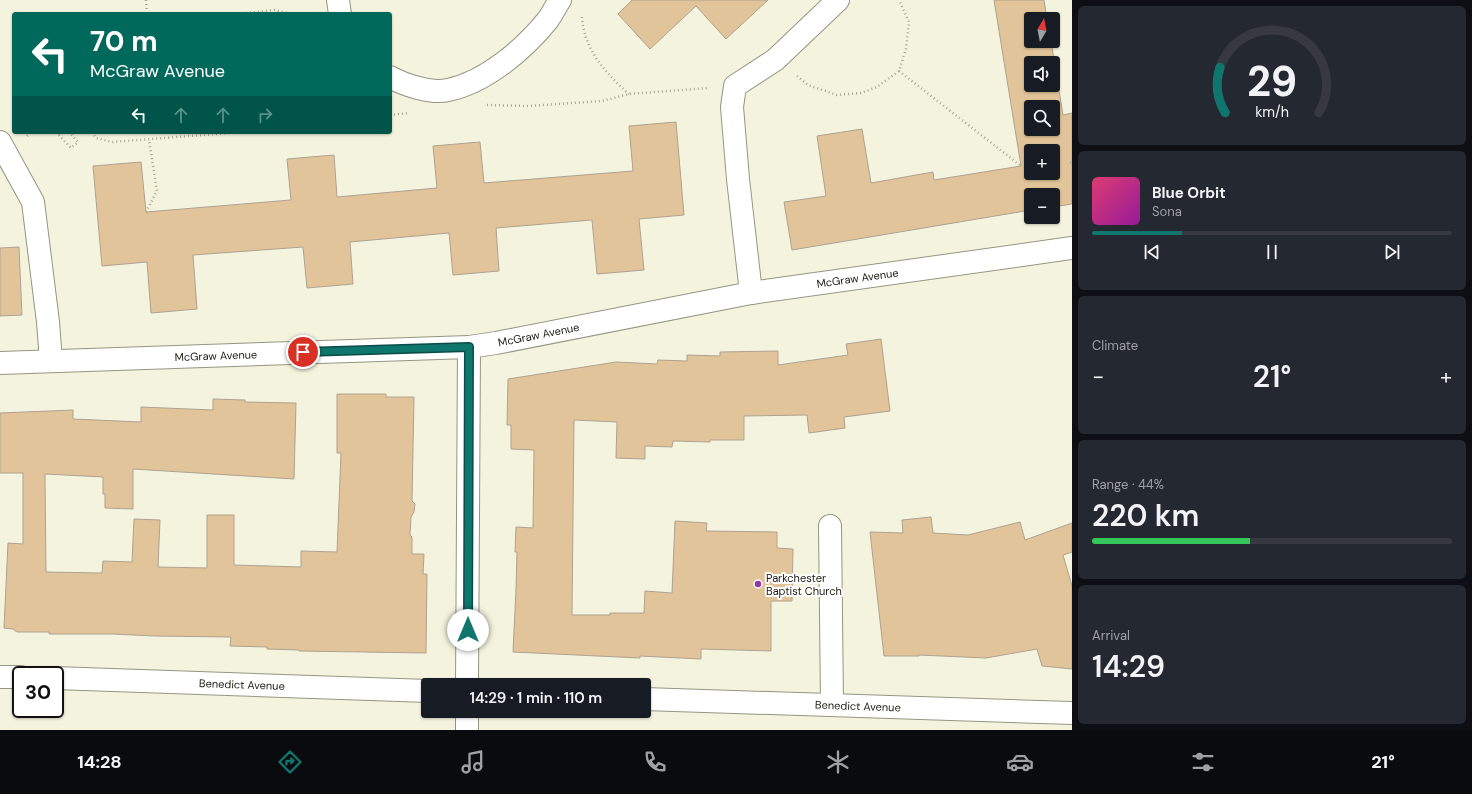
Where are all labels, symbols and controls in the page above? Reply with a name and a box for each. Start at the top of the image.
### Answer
north arrow [1024,12,1060,48]
map controls [1024,12,1060,224]
text: 70 m [90,23,158,60]
icon: left [24,28,76,80]
text: 29 [1247,55,1297,109]
button: sound [1024,56,1060,92]
text: McGraw Avenue [90,59,225,83]
button: search [1024,100,1060,136]
text: km/h [1255,103,1289,121]
icon: left [128,104,150,126]
icon: ahead [170,104,192,126]
icon: ahead [212,104,234,126]
icon: right [254,104,276,126]
button: + [1024,144,1060,180]
text: Blue Orbit [1152,183,1226,203]
button: − [1024,188,1060,224]
text: Sona [1152,203,1182,220]
icon: previous [1141,241,1163,263]
icon: pause [1261,241,1283,263]
icon: next [1381,241,1403,263]
street label: McGraw Avenue [816,265,899,291]
street label: McGraw Avenue [497,320,581,349]
pin [286,335,320,369]
text: Climate [1092,337,1138,354]
icon: arrive [292,341,314,363]
street label: McGraw Avenue [174,347,257,364]
text: 21° [1253,357,1291,396]
text: − [1092,362,1104,391]
text: + [1440,362,1452,391]
text: Range · 44% [1092,476,1164,493]
text: 220 km [1092,496,1199,535]
place label: Parkchester Baptist Church [766,571,842,598]
marker: Parkchester Baptist Church [753,579,763,589]
position arrow [447,609,489,651]
text: Arrival [1092,627,1130,644]
text: 14:29 [1092,647,1165,686]
speed limit sign: 30 [12,666,64,718]
street label: Benedict Avenue [199,676,285,693]
text: 14:29 · 1 min · 110 m [470,688,602,708]
street label: Benedict Avenue [815,698,901,714]
icon: directions [276,748,304,776]
icon: music [459,748,487,776]
icon: phone [641,748,669,776]
icon: climate [824,748,852,776]
icon: car [1006,748,1034,776]
icon: filters [1189,748,1217,776]
text: 14:28 [77,750,122,774]
text: 21° [1371,750,1395,774]

